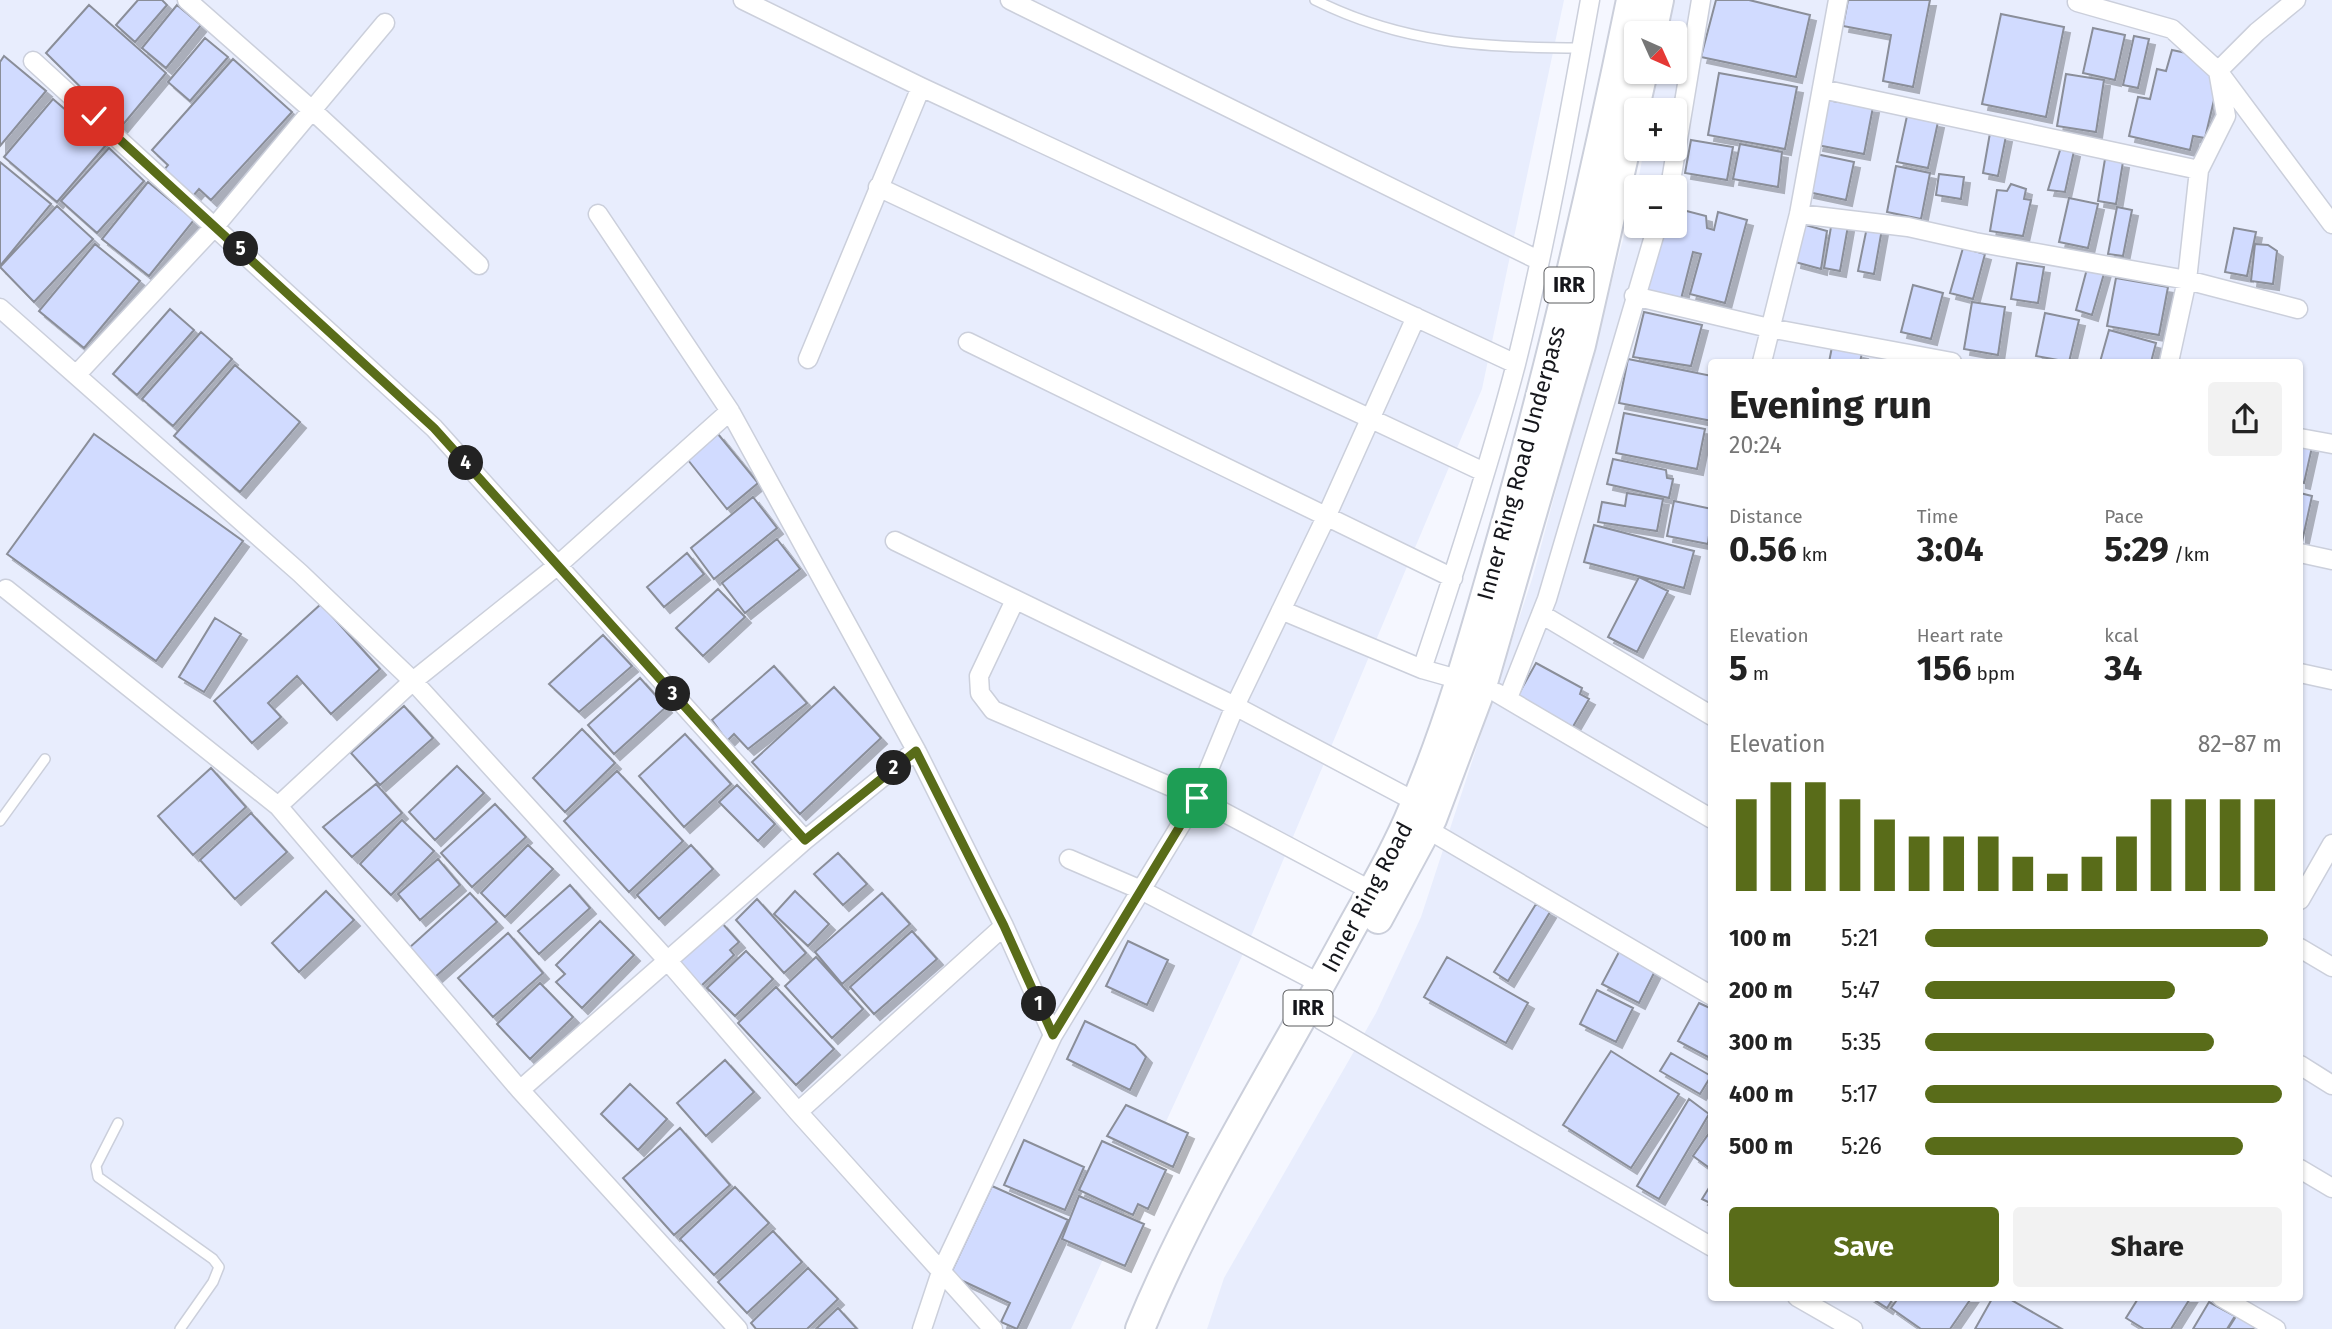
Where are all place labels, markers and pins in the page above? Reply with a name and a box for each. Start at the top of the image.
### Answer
pin [64,86,124,146]
pin: 5 [224,232,258,266]
pin: 4 [448,446,484,480]
pin: 3 [656,676,690,712]
pin: 2 [876,750,912,786]
pin [1167,768,1227,828]
pin: 1 [1021,986,1056,1021]

